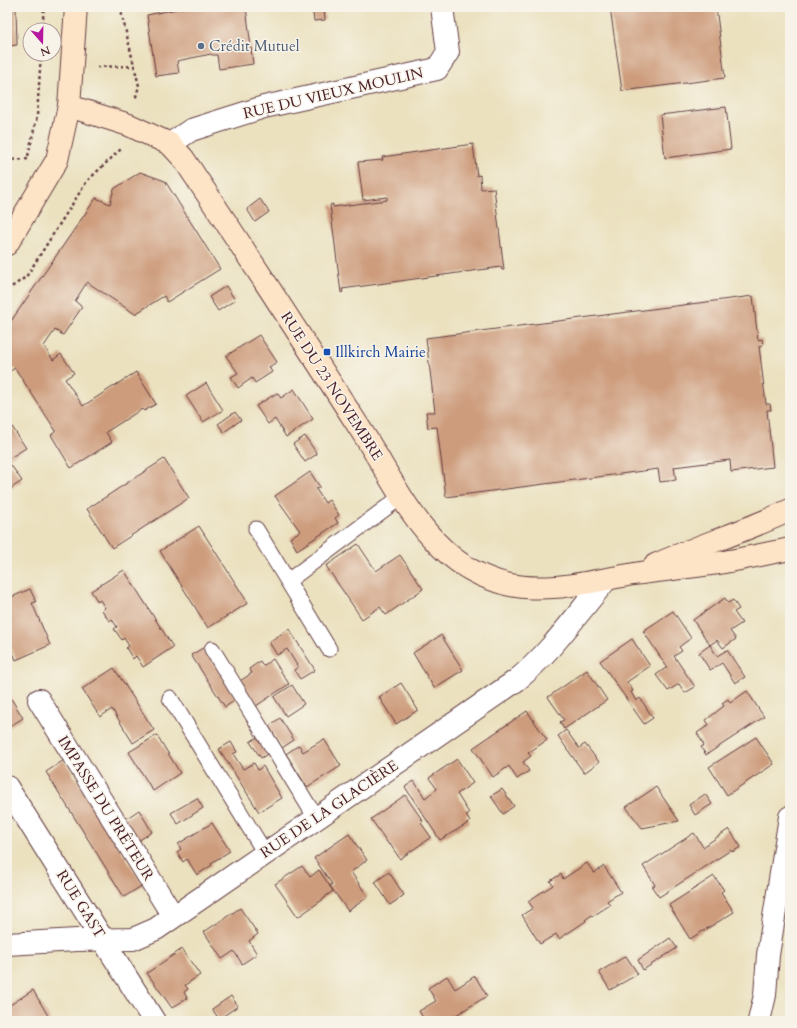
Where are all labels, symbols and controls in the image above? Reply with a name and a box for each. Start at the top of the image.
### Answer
north arrow [22,22,62,62]
place label: Crédit Mutuel [209,36,300,56]
marker: Crédit Mutuel [196,41,206,51]
text: N [38,42,52,60]
street label: RUE DU VIEUX MOULIN [241,62,425,123]
street label: RUE DU 23 NOVEMBRE [276,308,388,464]
place label: Illkirch Mairie [335,342,426,362]
marker: Illkirch Mairie [322,347,332,357]
street label: IMPASSE DU PRÊTEUR [53,731,160,885]
street label: RUE DE LA GLACIÈRE [256,755,402,863]
street label: RUE GAST [52,866,110,942]

